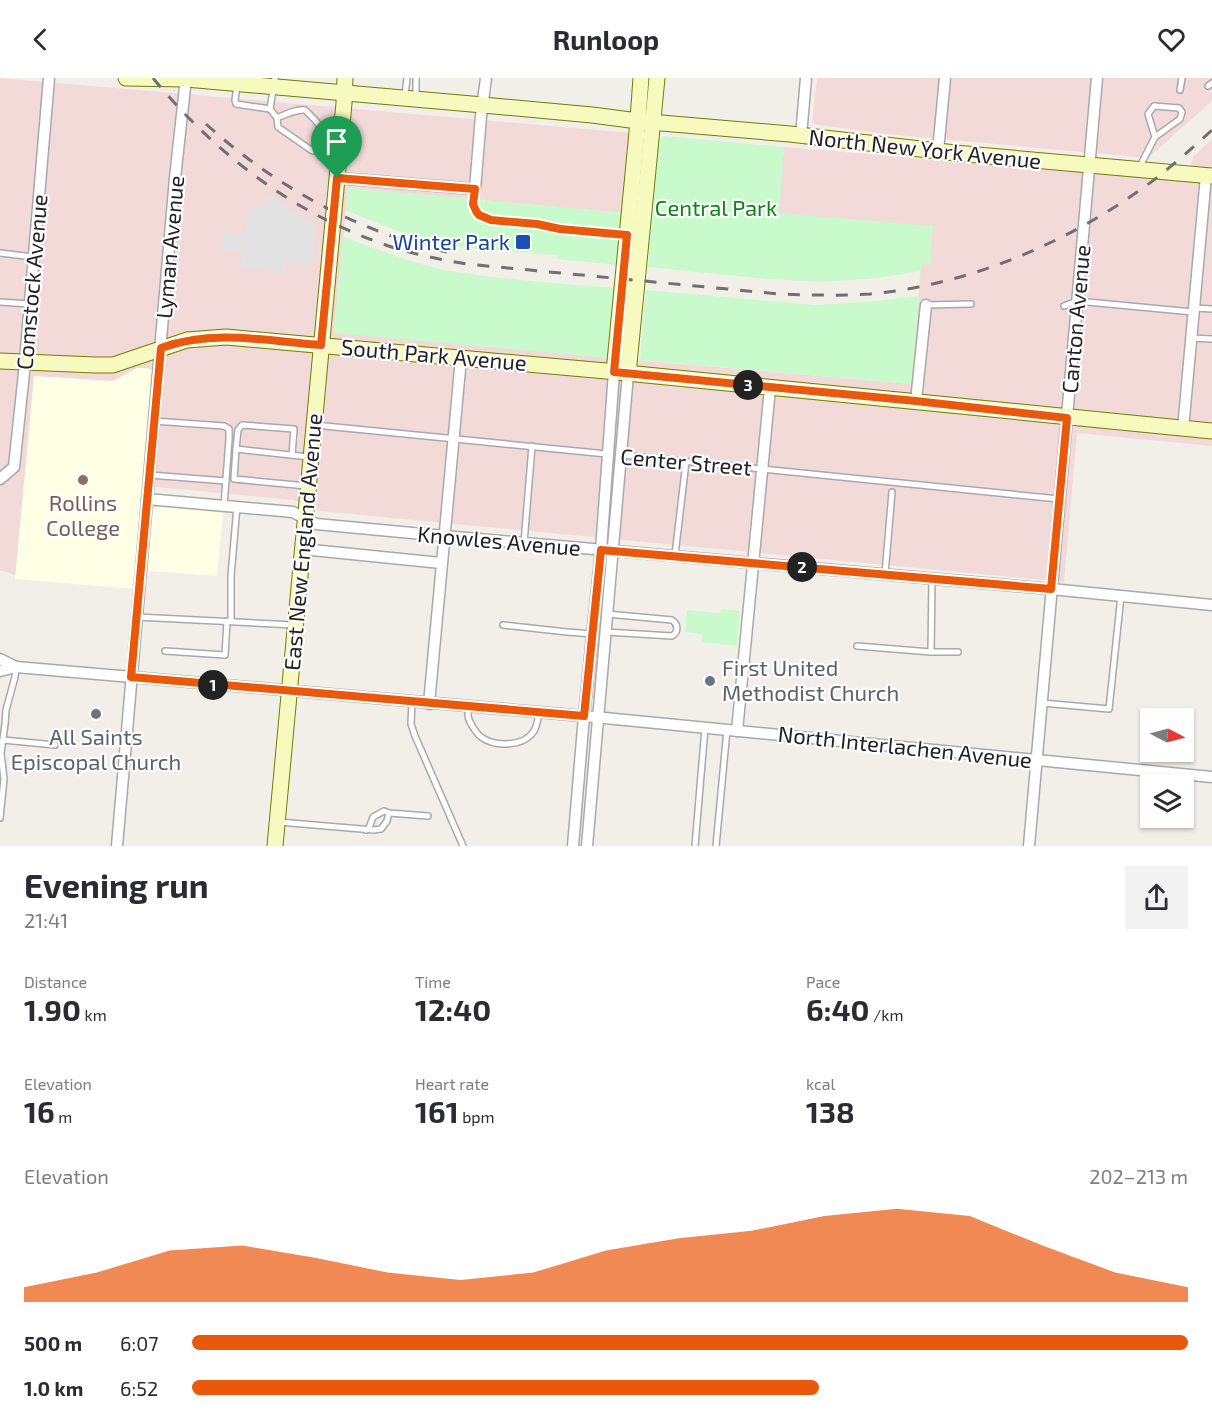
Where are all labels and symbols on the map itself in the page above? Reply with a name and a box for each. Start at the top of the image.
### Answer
pin [311,116,362,178]
street label: North New York Avenue [808,123,1043,173]
street label: Lyman Avenue [150,174,188,320]
street label: Comstock Avenue [10,193,52,371]
park label: Central Park [655,194,777,220]
place label: Winter Park [392,228,510,254]
marker: Winter Park [514,233,532,251]
street label: Canton Avenue [1056,243,1094,394]
street label: South Park Avenue [340,333,528,375]
pin: 3 [733,370,763,400]
street label: East New England Avenue [278,412,326,672]
street label: Center Street [619,442,753,480]
marker: Rollins College [76,473,90,487]
place label: Rollins College [46,489,120,540]
street label: Knowles Avenue [416,520,582,560]
pin: 2 [787,552,817,582]
place label: First United Methodist Church [722,654,899,705]
pin: 1 [198,670,228,700]
marker: First United Methodist Church [703,674,717,688]
marker: All Saints Episcopal Church [89,707,103,721]
north arrow [1140,708,1194,762]
street label: North Interlachen Avenue [777,720,1033,772]
place label: All Saints Episcopal Church [11,723,181,774]

